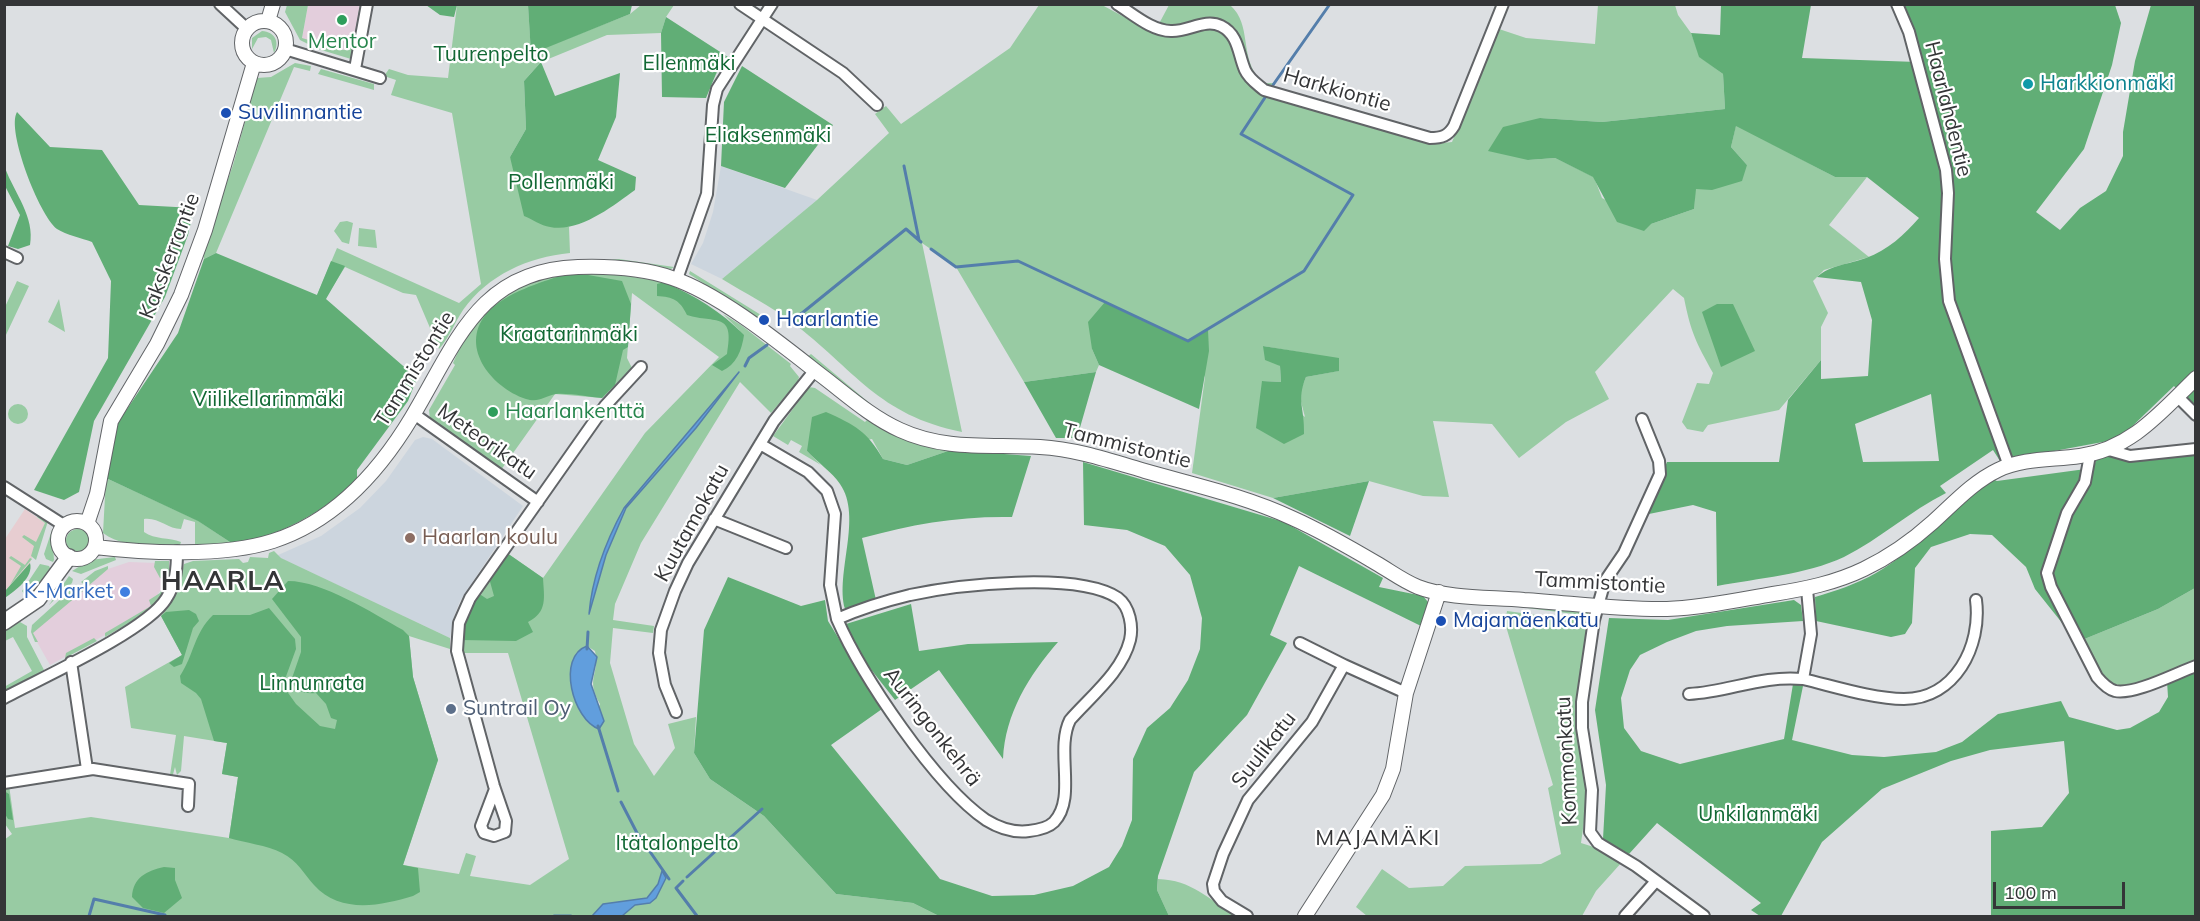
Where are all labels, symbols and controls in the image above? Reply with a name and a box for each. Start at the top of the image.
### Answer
marker: Mentor [335,13,349,27]
place label: Mentor [308,29,376,55]
street label: Haarlahdentie [1919,39,1977,179]
park label: Tuurenpelto [434,42,548,68]
park label: Ellenmäki [643,51,735,77]
street label: Harkkiontie [1280,63,1394,117]
place label: Harkkionmäki [2040,71,2174,97]
marker: Harkkionmäki [2021,77,2035,91]
place label: Suvilinnantie [238,100,363,126]
marker: Suvilinnantie [219,106,233,120]
park label: Eliaksenmäki [705,123,831,149]
park label: Pollenmäki [508,170,614,196]
street label: Kakskerrantie [134,190,206,322]
street label: Tammistontie [370,307,460,431]
place label: Haarlantie [776,307,879,333]
marker: Haarlantie [757,313,771,327]
park label: Kraatarinmäki [500,322,638,348]
park label: Viilikellarinmäki [193,387,343,413]
street label: Meteorikatu [432,399,542,485]
place label: Haarlankenttä [505,399,645,425]
marker: Haarlankenttä [486,405,500,419]
street label: Tammistontie [1060,418,1194,474]
street label: Kuutamokatu [649,460,735,586]
place label: Haarlan koulu [422,525,558,551]
marker: Haarlan koulu [403,531,417,545]
district label: HAARLA [161,566,285,598]
street label: Tammistontie [1534,567,1666,599]
place label: K-Market [24,579,113,605]
marker: K-Market [118,585,132,599]
place label: Majamäenkatu [1453,608,1599,634]
marker: Majamäenkatu [1434,614,1448,628]
street label: Auringonkehrä [878,663,986,791]
park label: Linnunrata [259,671,365,697]
place label: Suntrail Oy [463,696,571,722]
street label: Kommonkatu [1551,696,1583,826]
marker: Suntrail Oy [444,702,458,716]
street label: Suulikatu [1226,707,1302,793]
park label: Unkilanmäki [1698,802,1818,828]
district label: MAJAMÄKI [1315,825,1441,851]
park label: Itätalonpelto [616,831,738,857]
scale bar [1996,870,2128,908]
text: 100 m [2004,881,2057,904]

